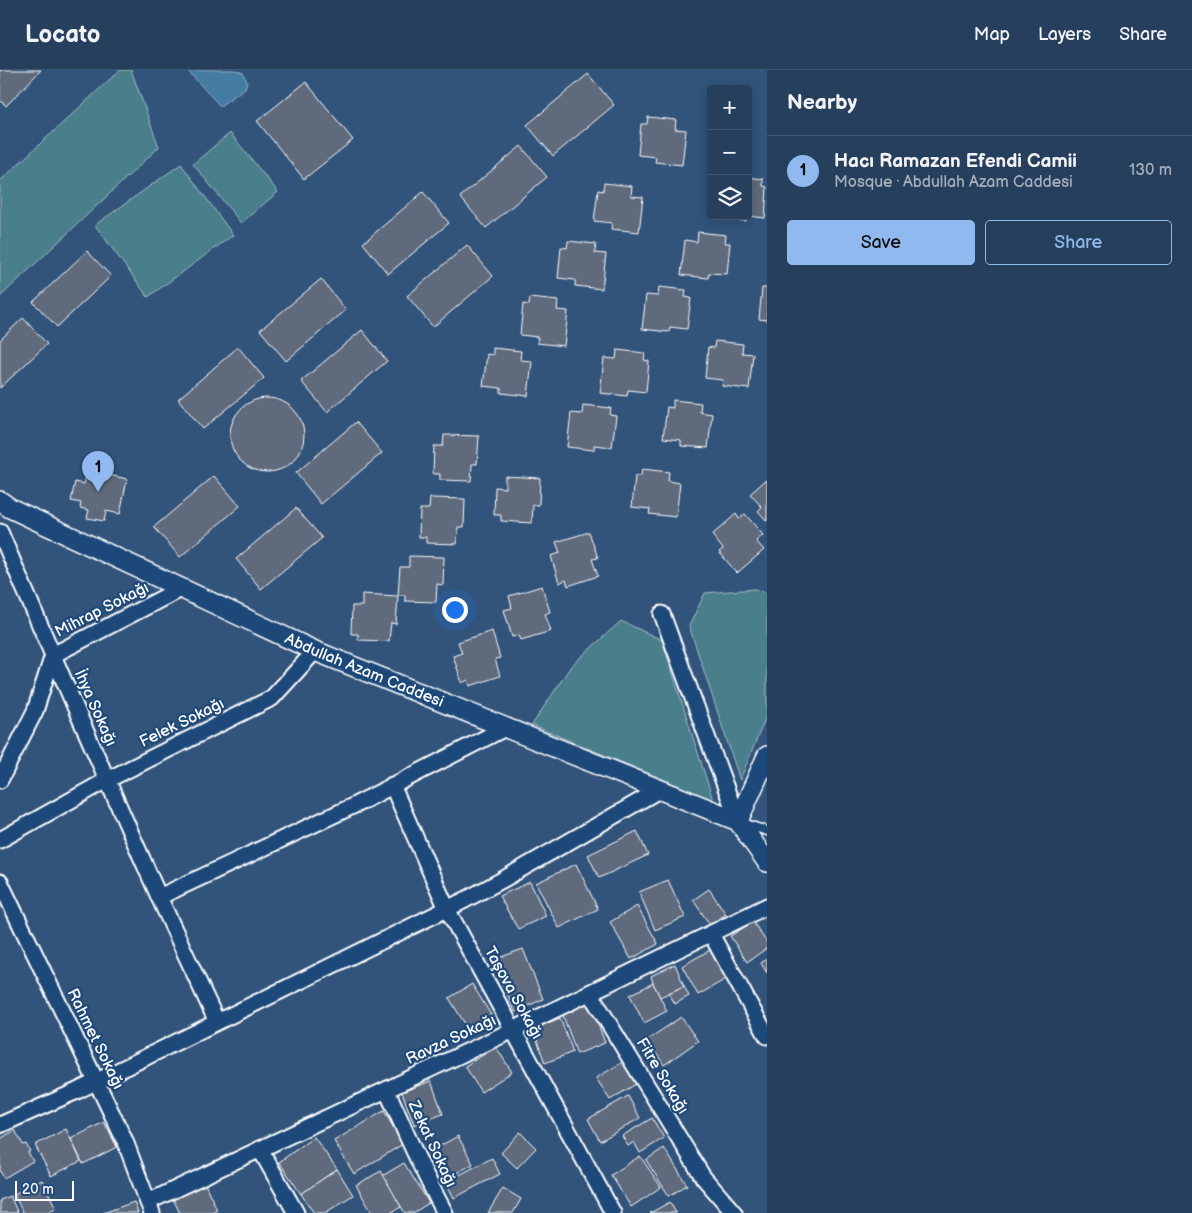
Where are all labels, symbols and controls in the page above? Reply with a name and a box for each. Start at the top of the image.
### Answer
text: Locato [25,20,100,49]
text: Map [974,24,1010,45]
text: Layers [1038,24,1091,45]
text: Share [1119,24,1167,45]
map controls [707,85,752,220]
button: + [707,85,752,130]
text: Nearby [787,90,857,115]
button: − [707,130,752,175]
text: Hacı Ramazan Efendi Camii [834,150,1077,173]
text: 1 [800,161,806,180]
text: 130 m [1129,161,1172,180]
text: Mosque · Abdullah Azam Caddesi [834,173,1073,192]
button: layers [707,175,752,220]
button: Save [787,220,975,265]
button: Share [985,220,1172,265]
pin: 1 [82,451,114,492]
street label: Mihrap Sokağı [52,578,152,642]
your location [442,597,468,623]
street label: Abdullah Azam Caddesi [282,629,447,711]
street label: İhya Sokağı [70,666,122,749]
street label: Felek Sokağı [137,694,227,752]
street label: Taşova Sokağı [480,943,546,1043]
street label: Rahmet Sokağı [62,986,128,1092]
street label: Ravza Sokağı [403,1011,499,1069]
street label: Fitre Sokağı [632,1034,692,1118]
street label: Zekat Sokağı [403,1097,460,1190]
scale bar [15,1178,74,1201]
text: 20 m [22,1181,54,1198]

